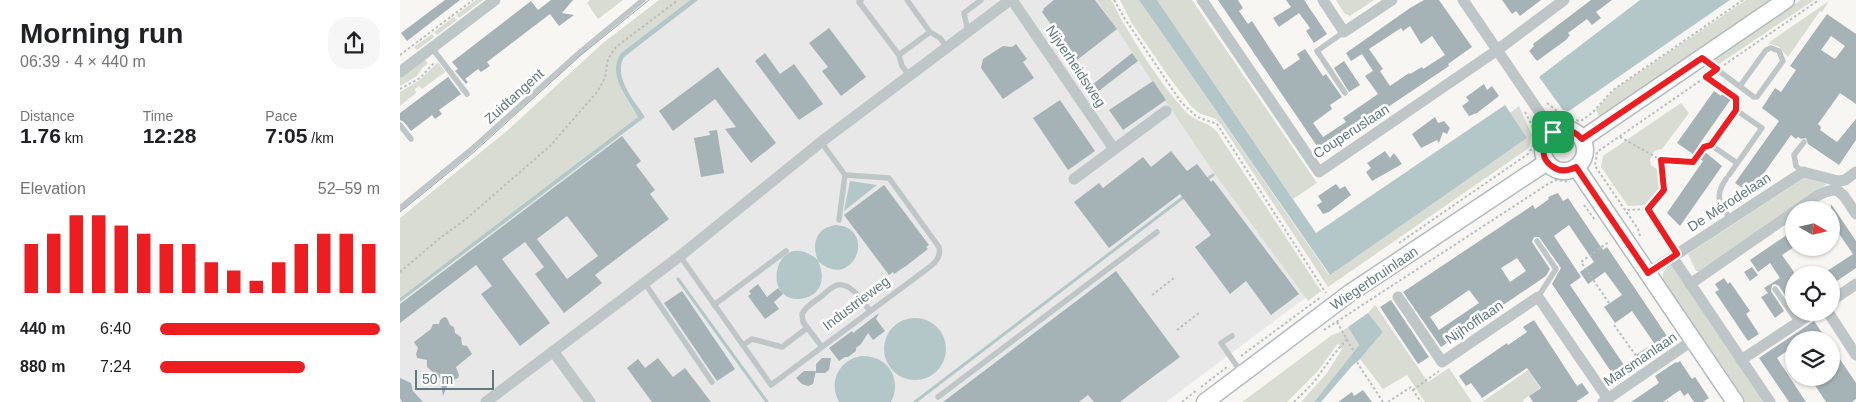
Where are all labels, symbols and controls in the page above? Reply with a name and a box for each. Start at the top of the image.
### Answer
button: share [328,17,380,69]
text: Morning run [20,18,183,49]
street label: Nijverheidsweg [1043,22,1109,110]
text: 06:39 · 4 × 440 m [20,53,146,70]
street label: Zuidtangent [481,65,547,127]
street label: Couperuslaan [1310,101,1392,161]
text: Distance [20,108,74,124]
text: Time [143,108,173,124]
text: Pace [265,108,297,124]
pin [1532,111,1574,153]
icon: arrive [1539,118,1567,146]
text: 1.76 [20,124,61,147]
text: 12:28 [143,124,196,147]
text: 7:05 [265,124,307,147]
text: km [61,130,83,146]
text: /km [307,130,334,146]
street label: De Mérodelaan [1684,169,1774,235]
text: Elevation [20,180,86,197]
text: 52–59 m [318,180,380,197]
north arrow [1785,201,1840,256]
map controls [1785,201,1840,386]
street label: Wiegerbruinlaan [1327,243,1421,313]
button: locate [1785,266,1840,321]
street label: Industrieweg [819,273,893,333]
street label: Nijhofflaan [1442,297,1506,347]
text: 440 m [20,320,65,337]
text: 6:40 [100,320,131,337]
street label: Marsmanlaan [1600,329,1680,389]
button: layers [1785,331,1840,386]
text: 880 m [20,358,65,375]
text: 7:24 [100,358,131,375]
scale bar [415,367,494,390]
text: 50 m [422,371,453,387]

